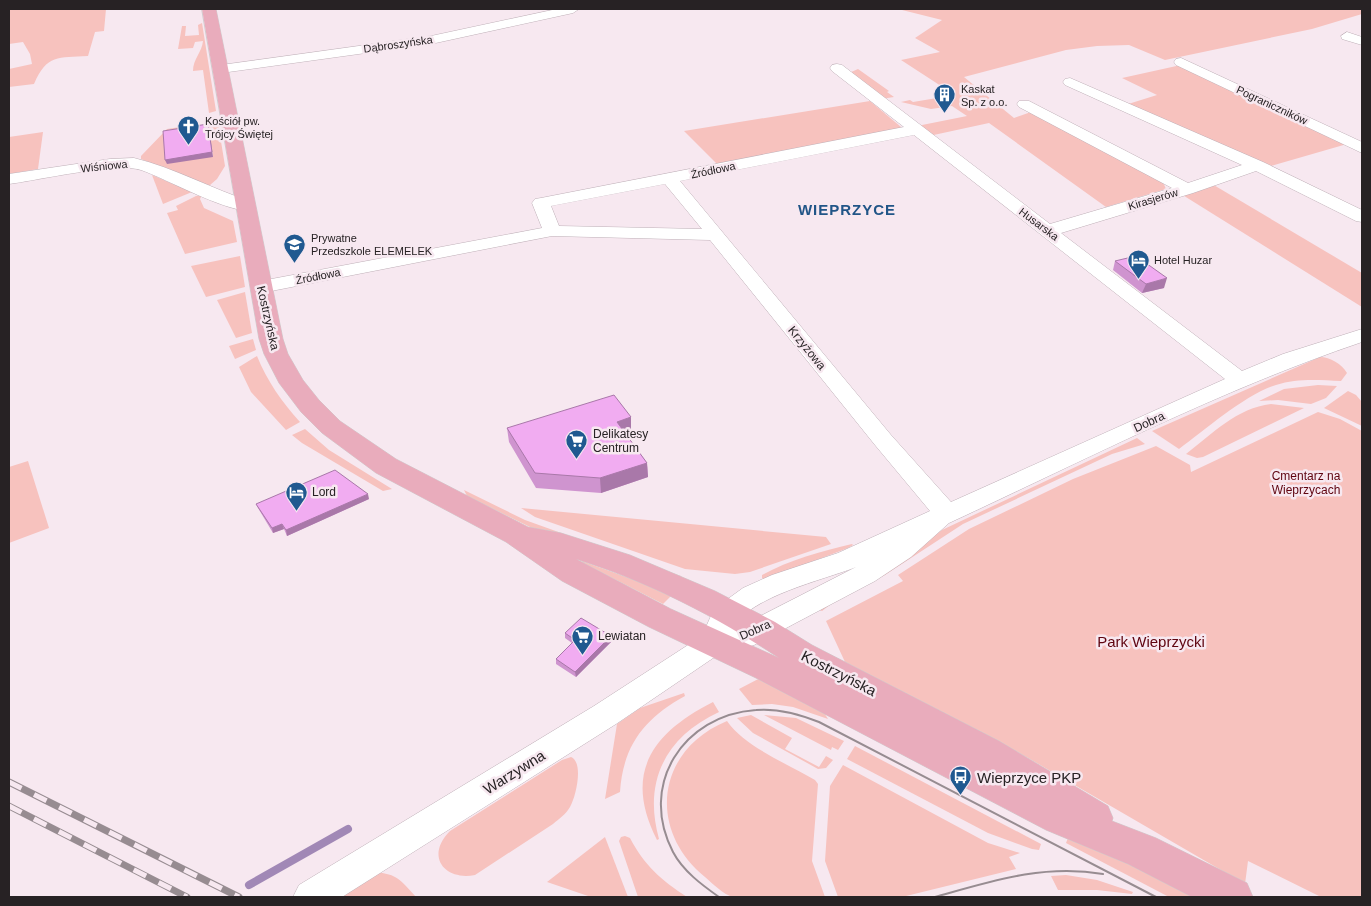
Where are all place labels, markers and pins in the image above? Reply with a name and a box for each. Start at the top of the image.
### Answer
building icon: Kaskat Sp. z o.o. [933,83,957,114]
place label: Kaskat Sp. z o.o. [961,83,1007,108]
church icon: Kościół pw. Trójcy Świętej [177,115,201,146]
place label: Kościół pw. Trójcy Świętej [205,115,273,140]
school or university icon: Prywatne Przedszkole ELEMELEK [283,232,307,263]
place label: Prywatne Przedszkole ELEMELEK [311,232,433,257]
hotel icon: Hotel Huzar [1126,248,1150,279]
place label: Hotel Huzar [1154,254,1212,266]
place label: Delikatesy Centrum [593,427,648,455]
supermarket icon: Delikatesy Centrum [565,429,589,460]
hotel icon: Lord [284,480,308,511]
place label: Lord [312,485,336,499]
supermarket icon: Lewiatan [570,624,594,655]
place label: Lewiatan [598,629,646,643]
bus stop icon: Wieprzyce PKP [949,765,973,796]
place label: Wieprzyce PKP [977,769,1081,786]

